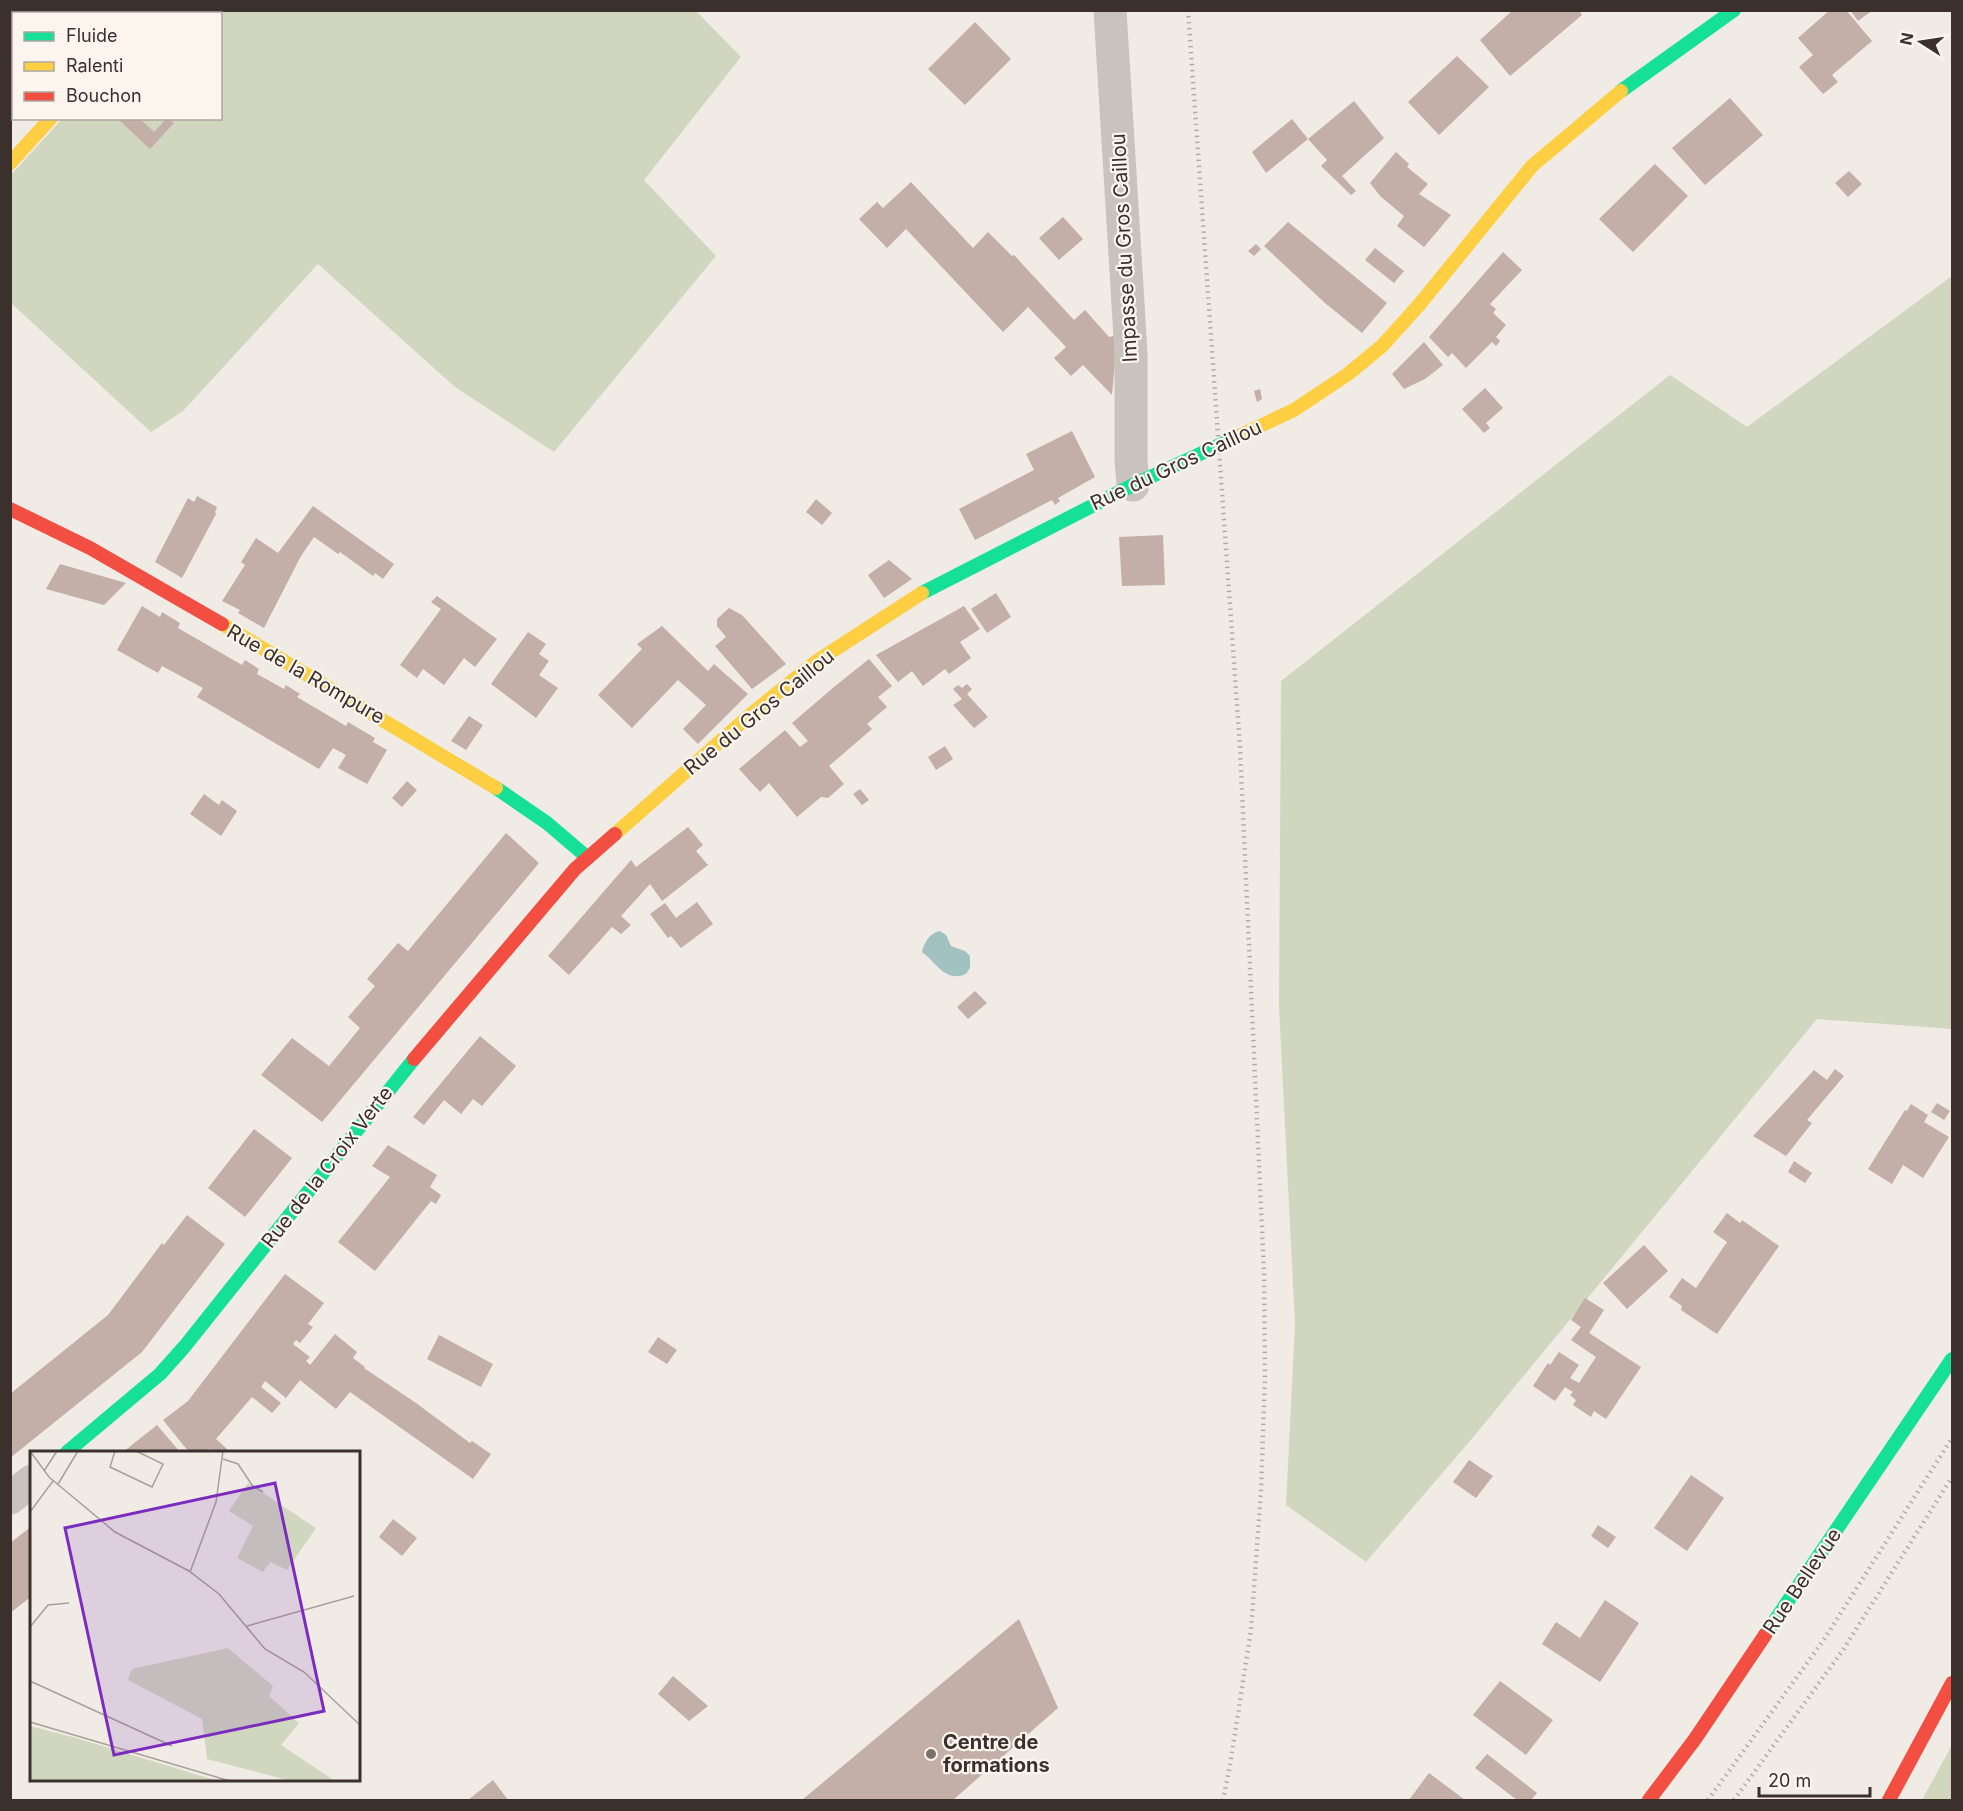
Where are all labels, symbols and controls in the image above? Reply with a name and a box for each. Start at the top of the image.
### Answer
legend [12,12,222,120]
north arrow [1891,12,1951,72]
text: Fluide [66,25,118,46]
text: N [1895,31,1917,47]
text: Ralenti [66,55,123,76]
text: Bouchon [66,85,142,106]
street label: Impasse du Gros Caillou [1106,133,1142,363]
street label: Rue du Gros Caillou [1087,415,1265,515]
street label: Rue de la Rompure [223,619,389,729]
street label: Rue du Gros Caillou [679,644,839,780]
street label: Rue de la Croix Verte [256,1081,398,1253]
inset map [30,1451,360,1781]
street label: Rue Bellevue [1758,1524,1846,1638]
place label: Centre de formations [943,1730,1050,1777]
marker: Centre de formations [924,1747,938,1761]
scale bar [1759,1760,1870,1798]
text: 20 m [1768,1770,1811,1791]

